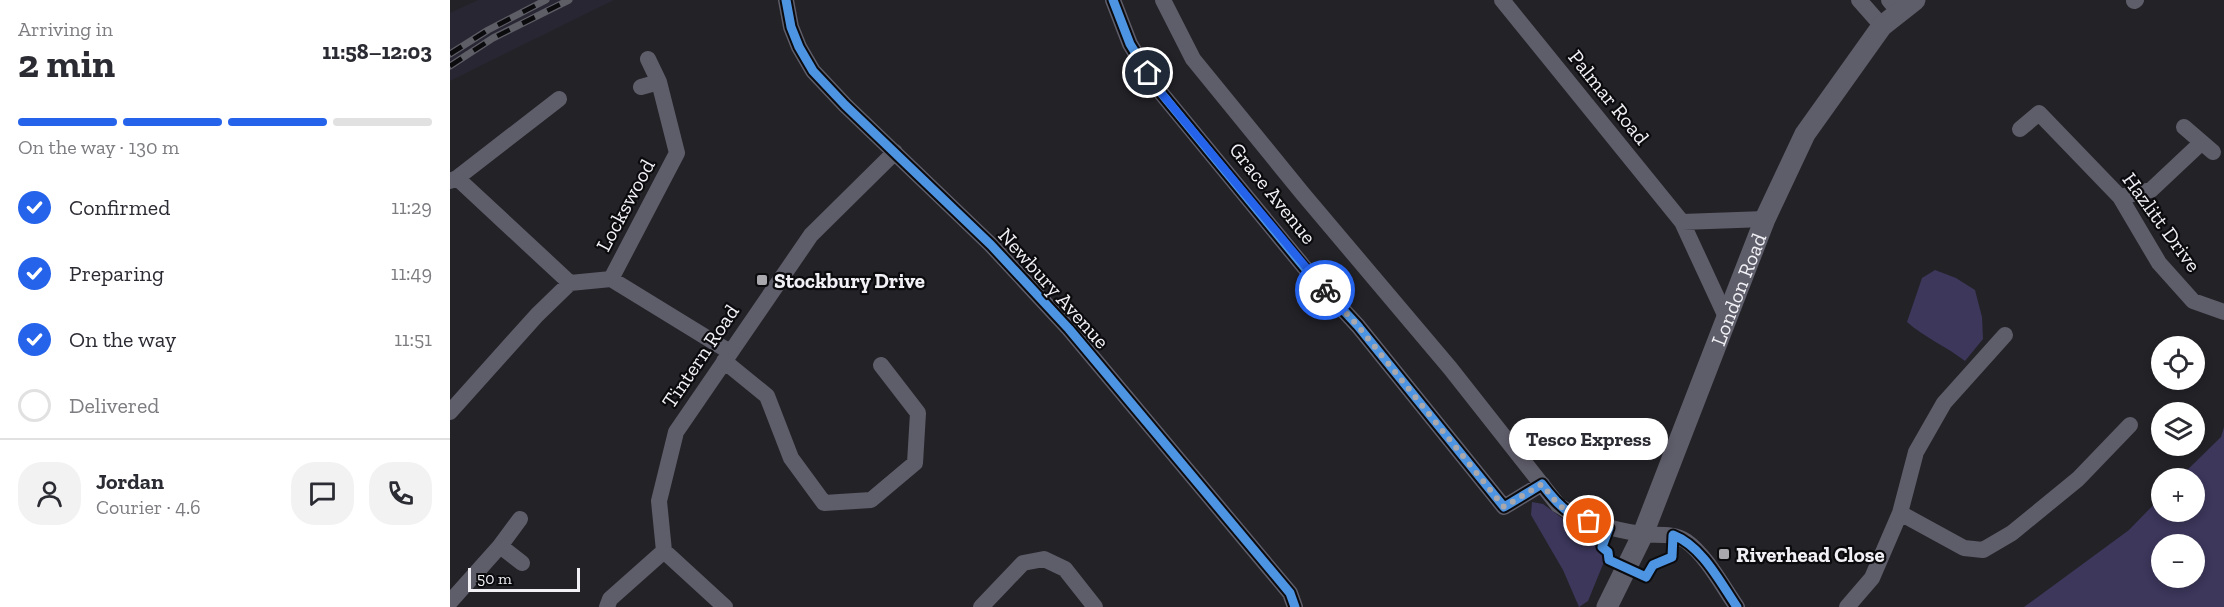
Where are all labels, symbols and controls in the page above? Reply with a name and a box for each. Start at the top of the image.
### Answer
text: Arriving in [18,17,113,41]
text: 11:58–12:03 [322,38,432,65]
text: 2 min [18,40,115,87]
street label: Palmar Road [1563,45,1655,150]
pin [1122,47,1173,98]
icon: home [1131,56,1164,89]
text: On the way · 130 m [18,135,179,159]
street label: Grace Avenue [1224,137,1322,249]
street label: Lockswood [590,154,660,255]
street label: Hazlitt Drive [2118,167,2207,277]
icon: check [18,191,51,224]
text: Confirmed [69,194,170,221]
text: 11:29 [391,195,432,219]
street label: Newbury Avenue [993,223,1115,353]
street label: London Road [1705,229,1771,349]
icon: check [18,257,51,290]
text: Preparing [69,260,164,287]
courier [1295,260,1355,320]
text: 11:49 [391,261,432,285]
place label: Stockbury Drive [774,268,925,293]
marker: Stockbury Drive [755,273,769,287]
icon: bike [1309,274,1342,307]
street label: Tintern Road [656,299,744,412]
icon: check [18,323,51,356]
text: On the way [69,326,176,353]
text: 11:51 [394,327,432,351]
map controls [2151,336,2205,588]
button: locate [2151,336,2205,390]
text: Delivered [69,392,159,419]
button: layers [2151,402,2205,456]
callout: Tesco Express [1510,419,1668,461]
text: Tesco Express [1526,427,1651,451]
button: person [18,462,81,525]
button: chat [291,462,354,525]
button: phone [369,462,432,525]
text: Jordan [96,468,164,495]
button: + [2151,468,2205,522]
text: Courier · 4.6 [96,495,201,519]
pin [1563,495,1614,546]
icon: bag [1572,504,1605,537]
button: − [2151,534,2205,588]
place label: Riverhead Close [1736,542,1885,567]
marker: Riverhead Close [1717,547,1731,561]
scale bar [468,565,580,592]
text: 50 m [477,569,512,588]

